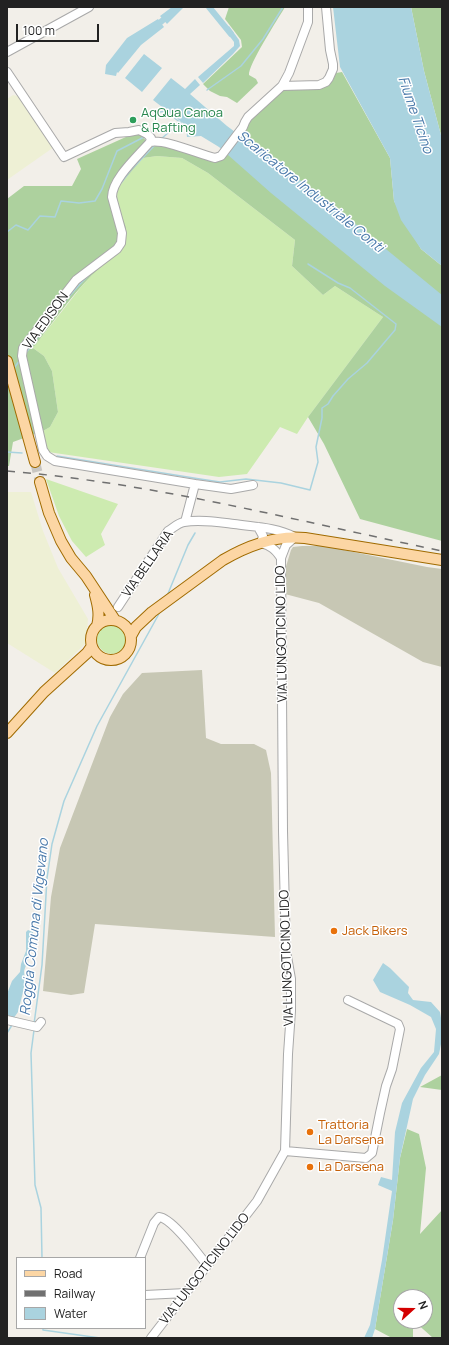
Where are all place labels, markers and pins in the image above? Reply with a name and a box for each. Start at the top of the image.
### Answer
place label: AqQua Canoa & Rafting [141,105,223,136]
marker: AqQua Canoa & Rafting [128,115,138,125]
place label: Jack Bikers [342,923,408,939]
marker: Jack Bikers [329,926,339,936]
place label: Trattoria La Darsena [318,1117,384,1148]
marker: Trattoria La Darsena [305,1127,315,1137]
place label: La Darsena [318,1159,384,1175]
marker: La Darsena [305,1162,315,1172]

